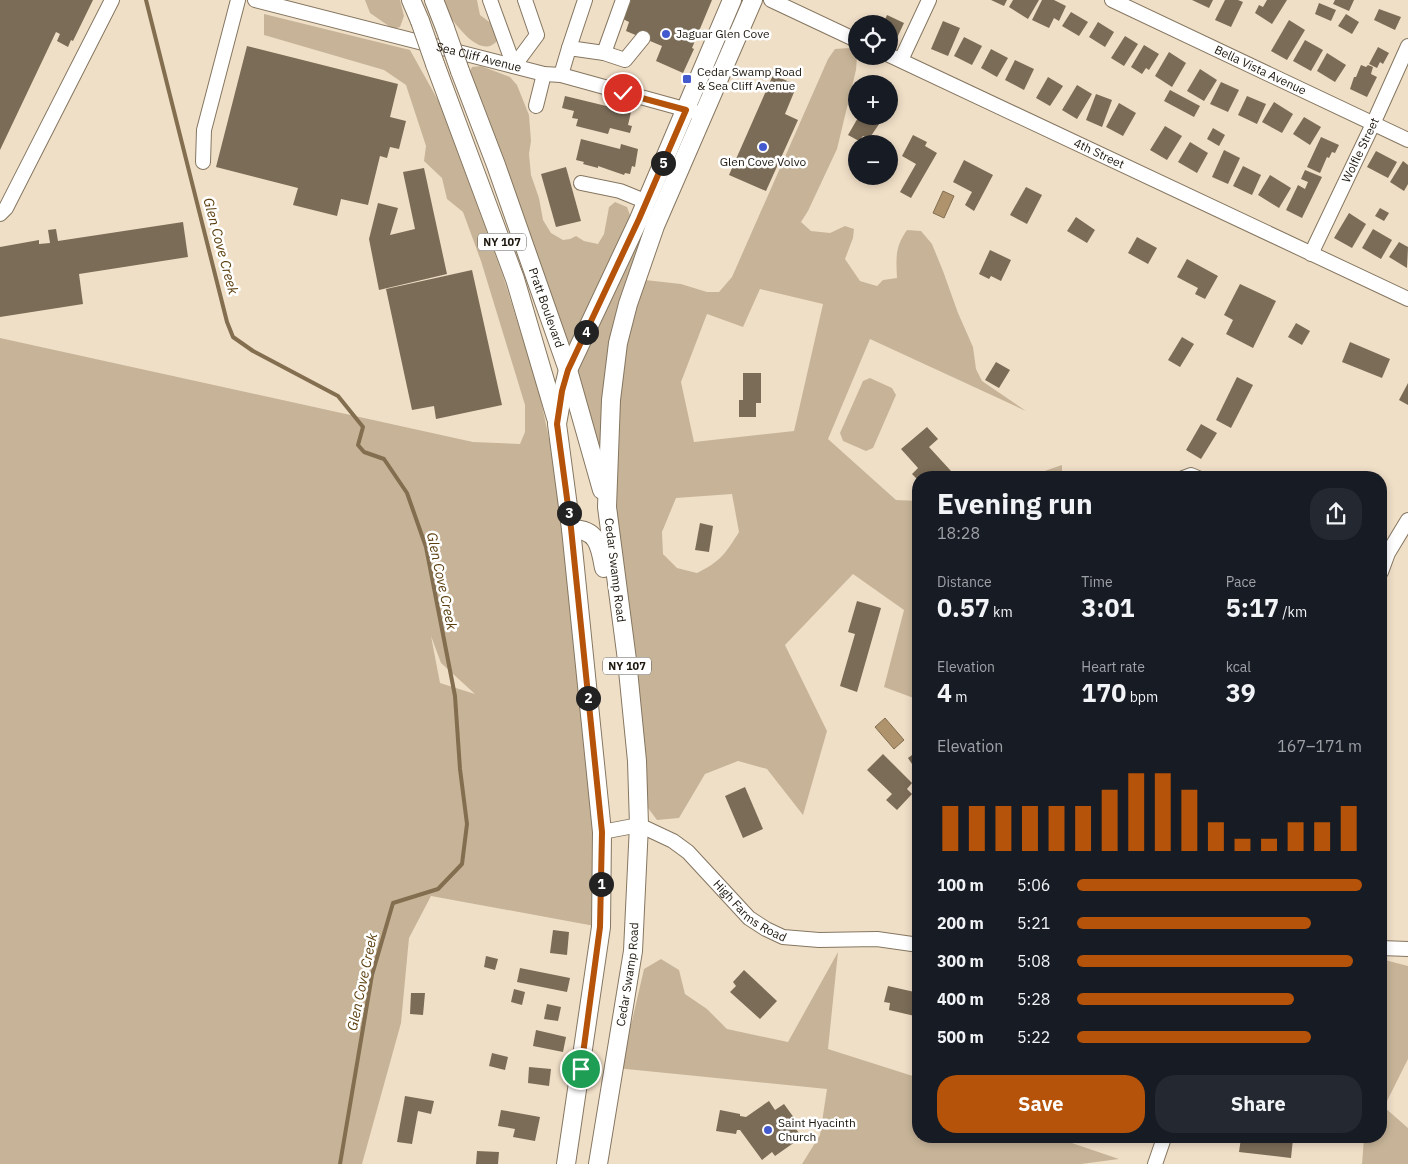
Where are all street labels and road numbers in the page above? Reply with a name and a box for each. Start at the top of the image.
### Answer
street label: Sea Cliff Avenue [435,39,523,75]
street label: Bella Vista Avenue [1212,42,1309,98]
street label: Wolfle Street [1338,115,1382,185]
street label: 4th Street [1072,135,1127,172]
road number: NY 107 [478,233,526,250]
street label: Pratt Boulevard [526,266,568,350]
street label: Cedar Swamp Road [602,517,629,623]
road number: NY 107 [603,658,651,674]
street label: High Farms Road [710,876,789,945]
street label: Cedar Swamp Road [613,922,641,1028]

